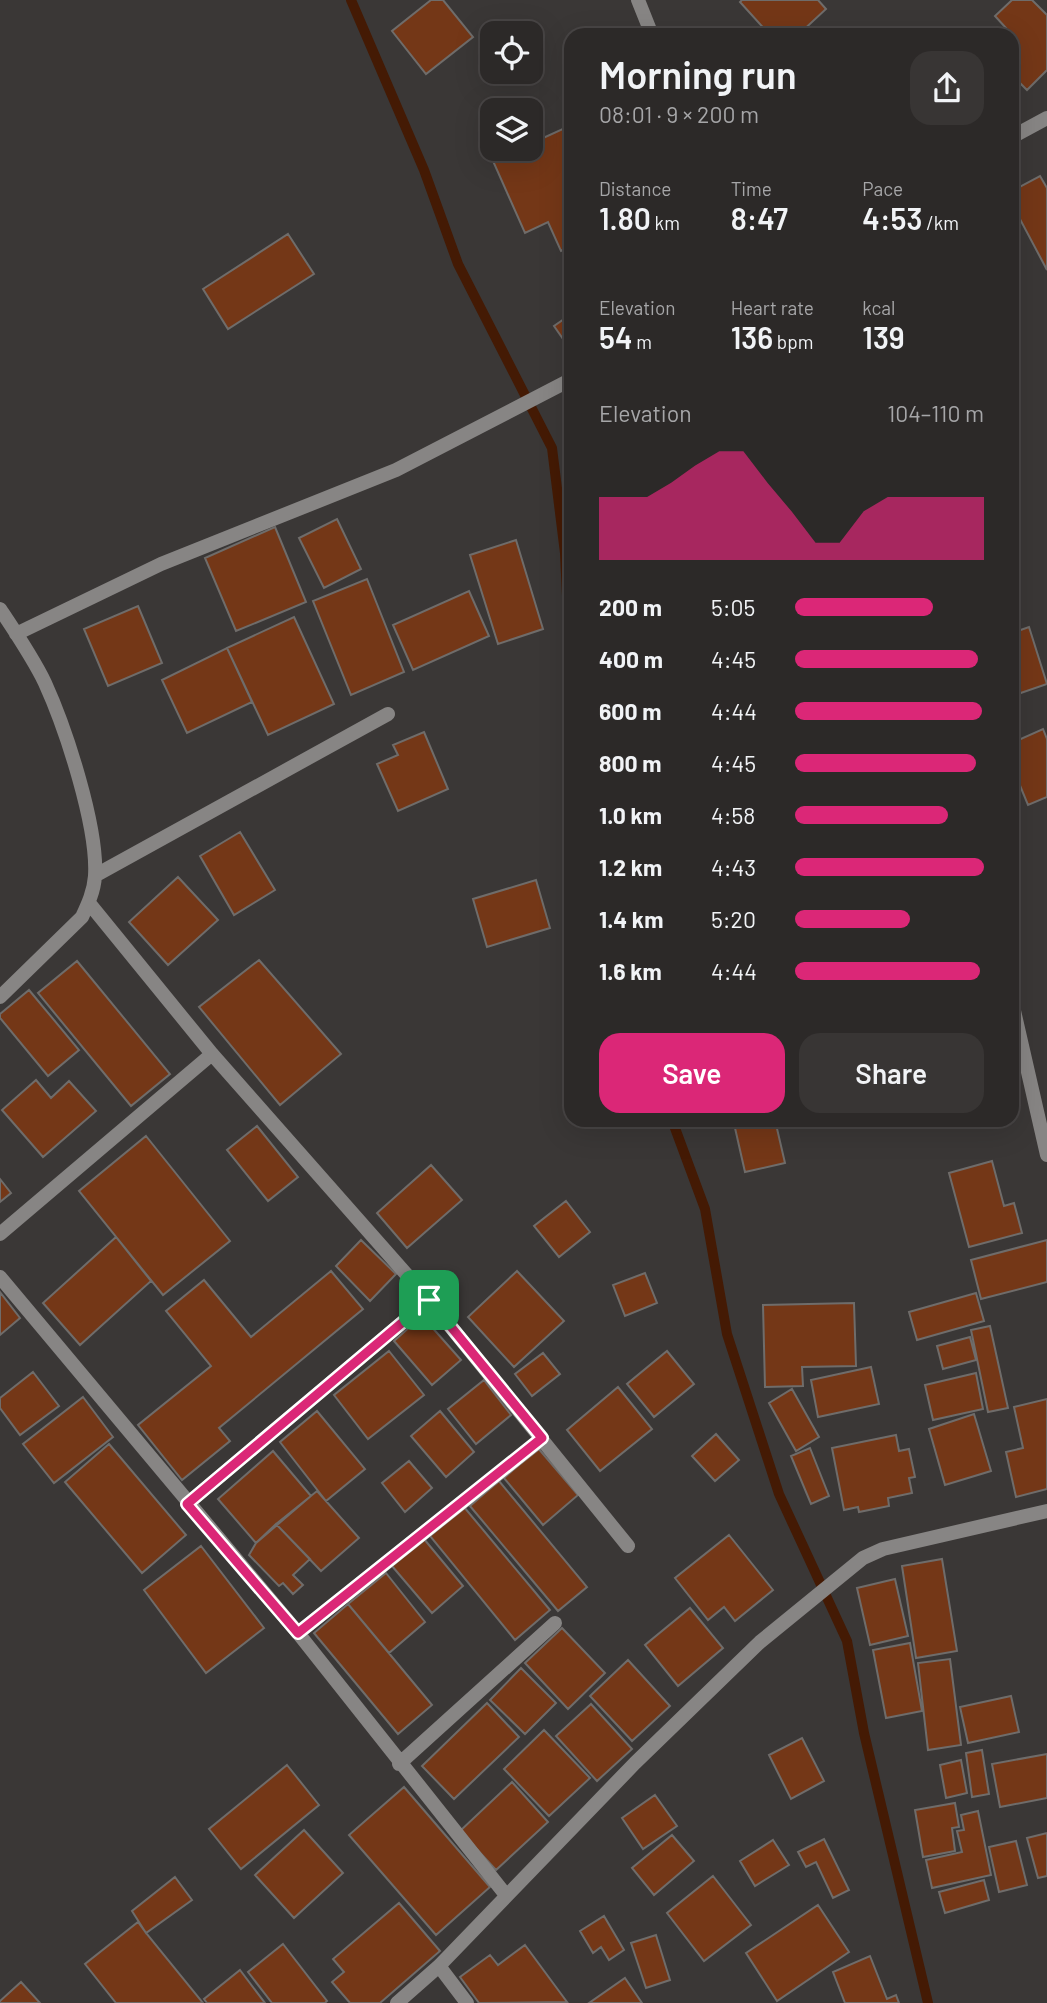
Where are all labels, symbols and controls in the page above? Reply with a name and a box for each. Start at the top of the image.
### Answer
map controls [480,21,543,161]
button: locate [480,21,543,84]
text: Morning run [599,51,797,97]
button: share [910,51,984,125]
button: layers [480,98,543,161]
text: 08:01 · 9 × 200 m [599,100,759,128]
text: Distance [599,177,671,200]
text: Time [731,177,772,200]
text: Pace [862,177,903,200]
text: 1.80 [599,200,651,236]
text: 8:47 [731,200,788,236]
text: 4:53 [862,200,922,236]
text: km [651,211,680,234]
text: /km [922,211,959,234]
text: Elevation [599,296,676,319]
text: Heart rate [731,296,814,319]
text: kcal [862,296,895,319]
text: 54 [599,319,632,355]
text: 136 [731,319,773,355]
text: 139 [862,319,905,355]
text: m [632,330,652,353]
text: bpm [773,330,813,353]
text: Elevation [599,399,692,427]
text: 104–110 m [887,399,984,427]
text: 200 m [599,593,662,621]
text: 5:05 [711,593,755,621]
text: 400 m [599,645,663,673]
text: 4:45 [711,645,756,673]
text: 600 m [599,697,661,725]
text: 4:44 [711,697,757,725]
text: 800 m [599,749,661,777]
text: 4:45 [711,749,756,777]
text: 1.0 km [599,801,662,829]
text: 4:58 [711,801,755,829]
text: 1.2 km [599,853,662,881]
text: 4:43 [711,853,756,881]
text: 1.4 km [599,905,663,933]
text: 5:20 [711,905,756,933]
text: 1.6 km [599,957,662,985]
text: 4:44 [711,957,757,985]
button: Save [599,1033,785,1113]
button: Share [799,1033,984,1113]
pin [399,1270,459,1330]
icon: arrive [410,1281,448,1319]

